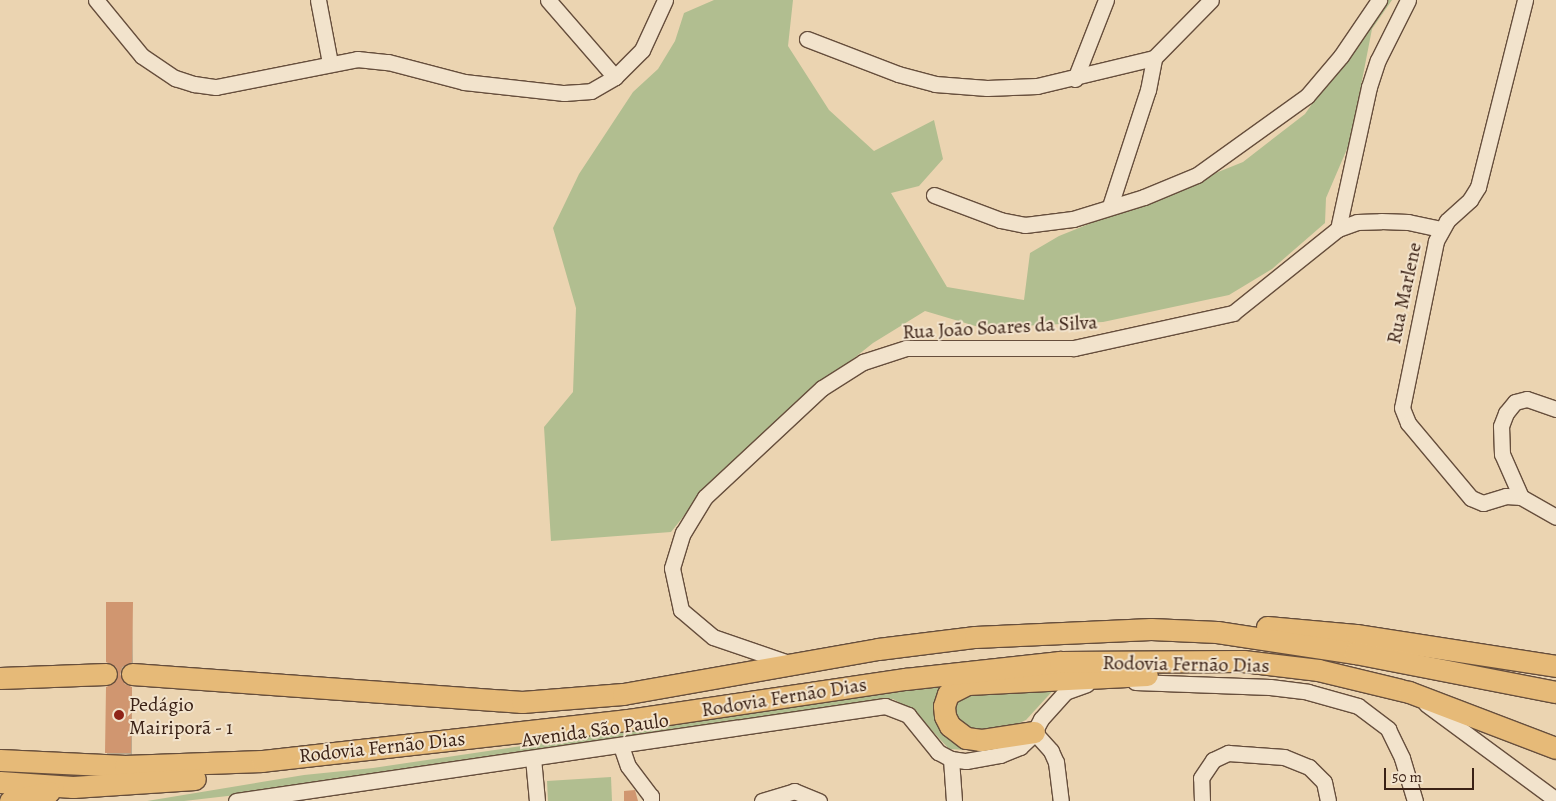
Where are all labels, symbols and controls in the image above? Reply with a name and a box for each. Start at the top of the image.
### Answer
street label: Rua Marlene [1382,240,1426,346]
street label: Rua João Soares da Silva [902,310,1098,344]
street label: Rodovia Fernão Dias [1102,651,1270,677]
street label: Rodovia Fernão Dias [700,672,868,722]
place label: Pedágio Mairiporã - 1 [129,692,234,739]
street label: Avenida São Paulo [520,708,670,752]
marker: Pedágio Mairiporã - 1 [113,709,125,721]
street label: Rodovia Fernão Dias [298,726,466,768]
scale bar [1386,758,1476,790]
text: 50 m [1392,767,1422,787]

